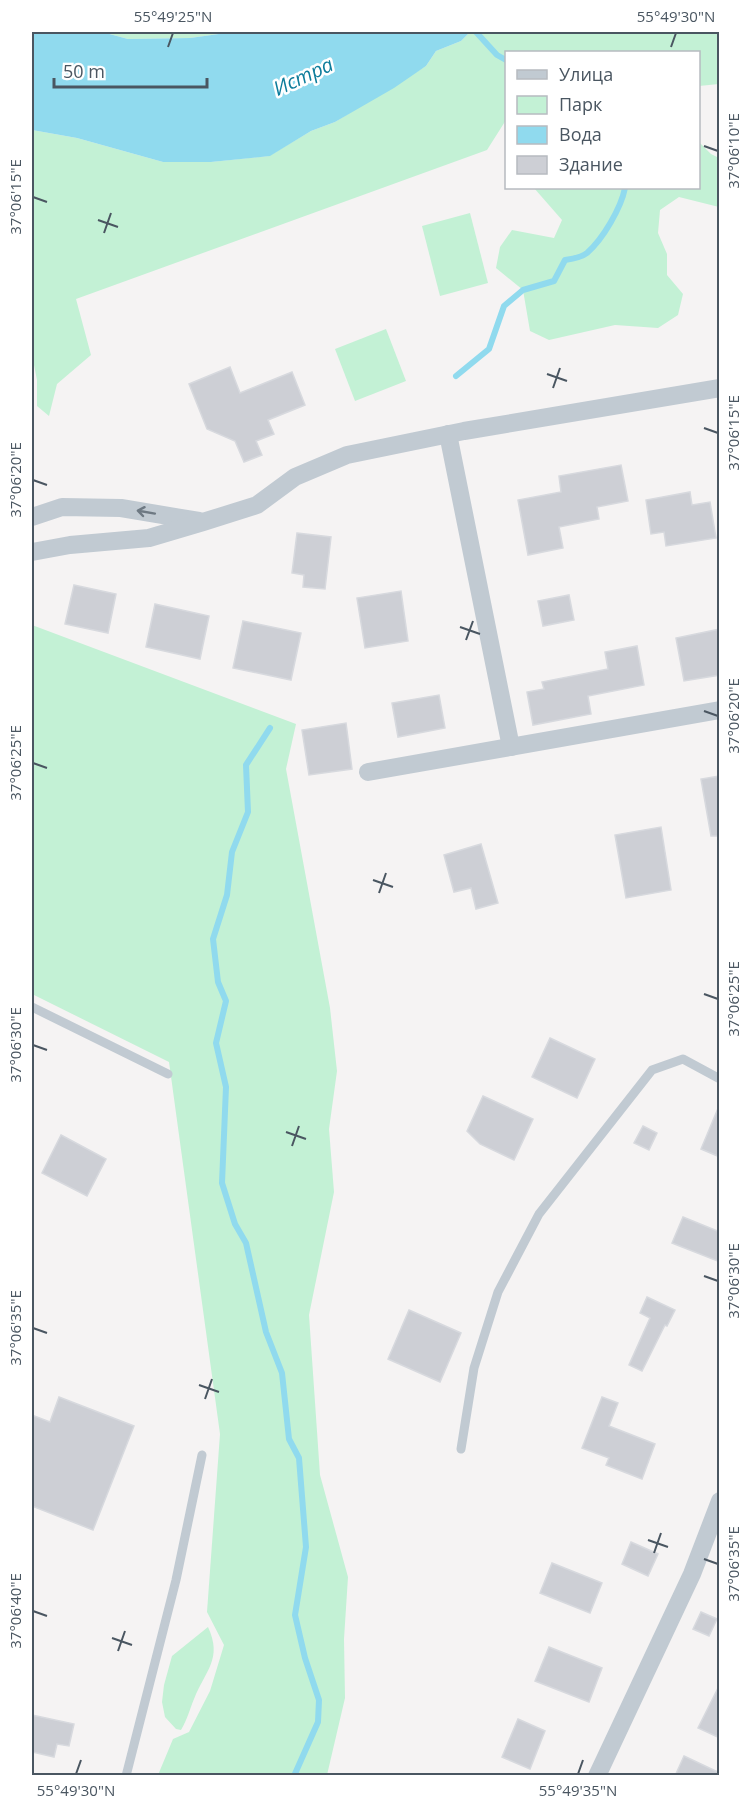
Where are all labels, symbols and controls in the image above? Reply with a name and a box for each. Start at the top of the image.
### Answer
text: 55°49'25"N [134,6,212,26]
text: 55°49'30"N [637,6,715,26]
water label: Истра [269,50,337,102]
scale bar [54,51,207,89]
legend [505,51,700,189]
text: 50 m [63,59,105,83]
text: Улица [559,62,613,86]
text: Парк [559,92,603,116]
text: 37°06'10"E [723,113,743,189]
text: Вода [559,122,602,146]
text: Здание [559,152,623,176]
text: 37°06'15"E [5,159,25,235]
text: 37°06'15"E [723,395,743,471]
text: 37°06'20"E [5,442,25,518]
one-way arrow [136,507,156,518]
text: 37°06'20"E [723,678,743,754]
text: 37°06'25"E [5,725,25,801]
text: 37°06'25"E [723,961,743,1037]
text: 37°06'30"E [5,1007,25,1083]
text: 37°06'30"E [723,1243,743,1319]
text: 37°06'35"E [5,1290,25,1366]
text: 37°06'35"E [723,1526,743,1602]
text: 37°06'40"E [5,1573,25,1649]
text: 55°49'30"N [37,1780,115,1800]
text: 55°49'35"N [539,1780,617,1800]

